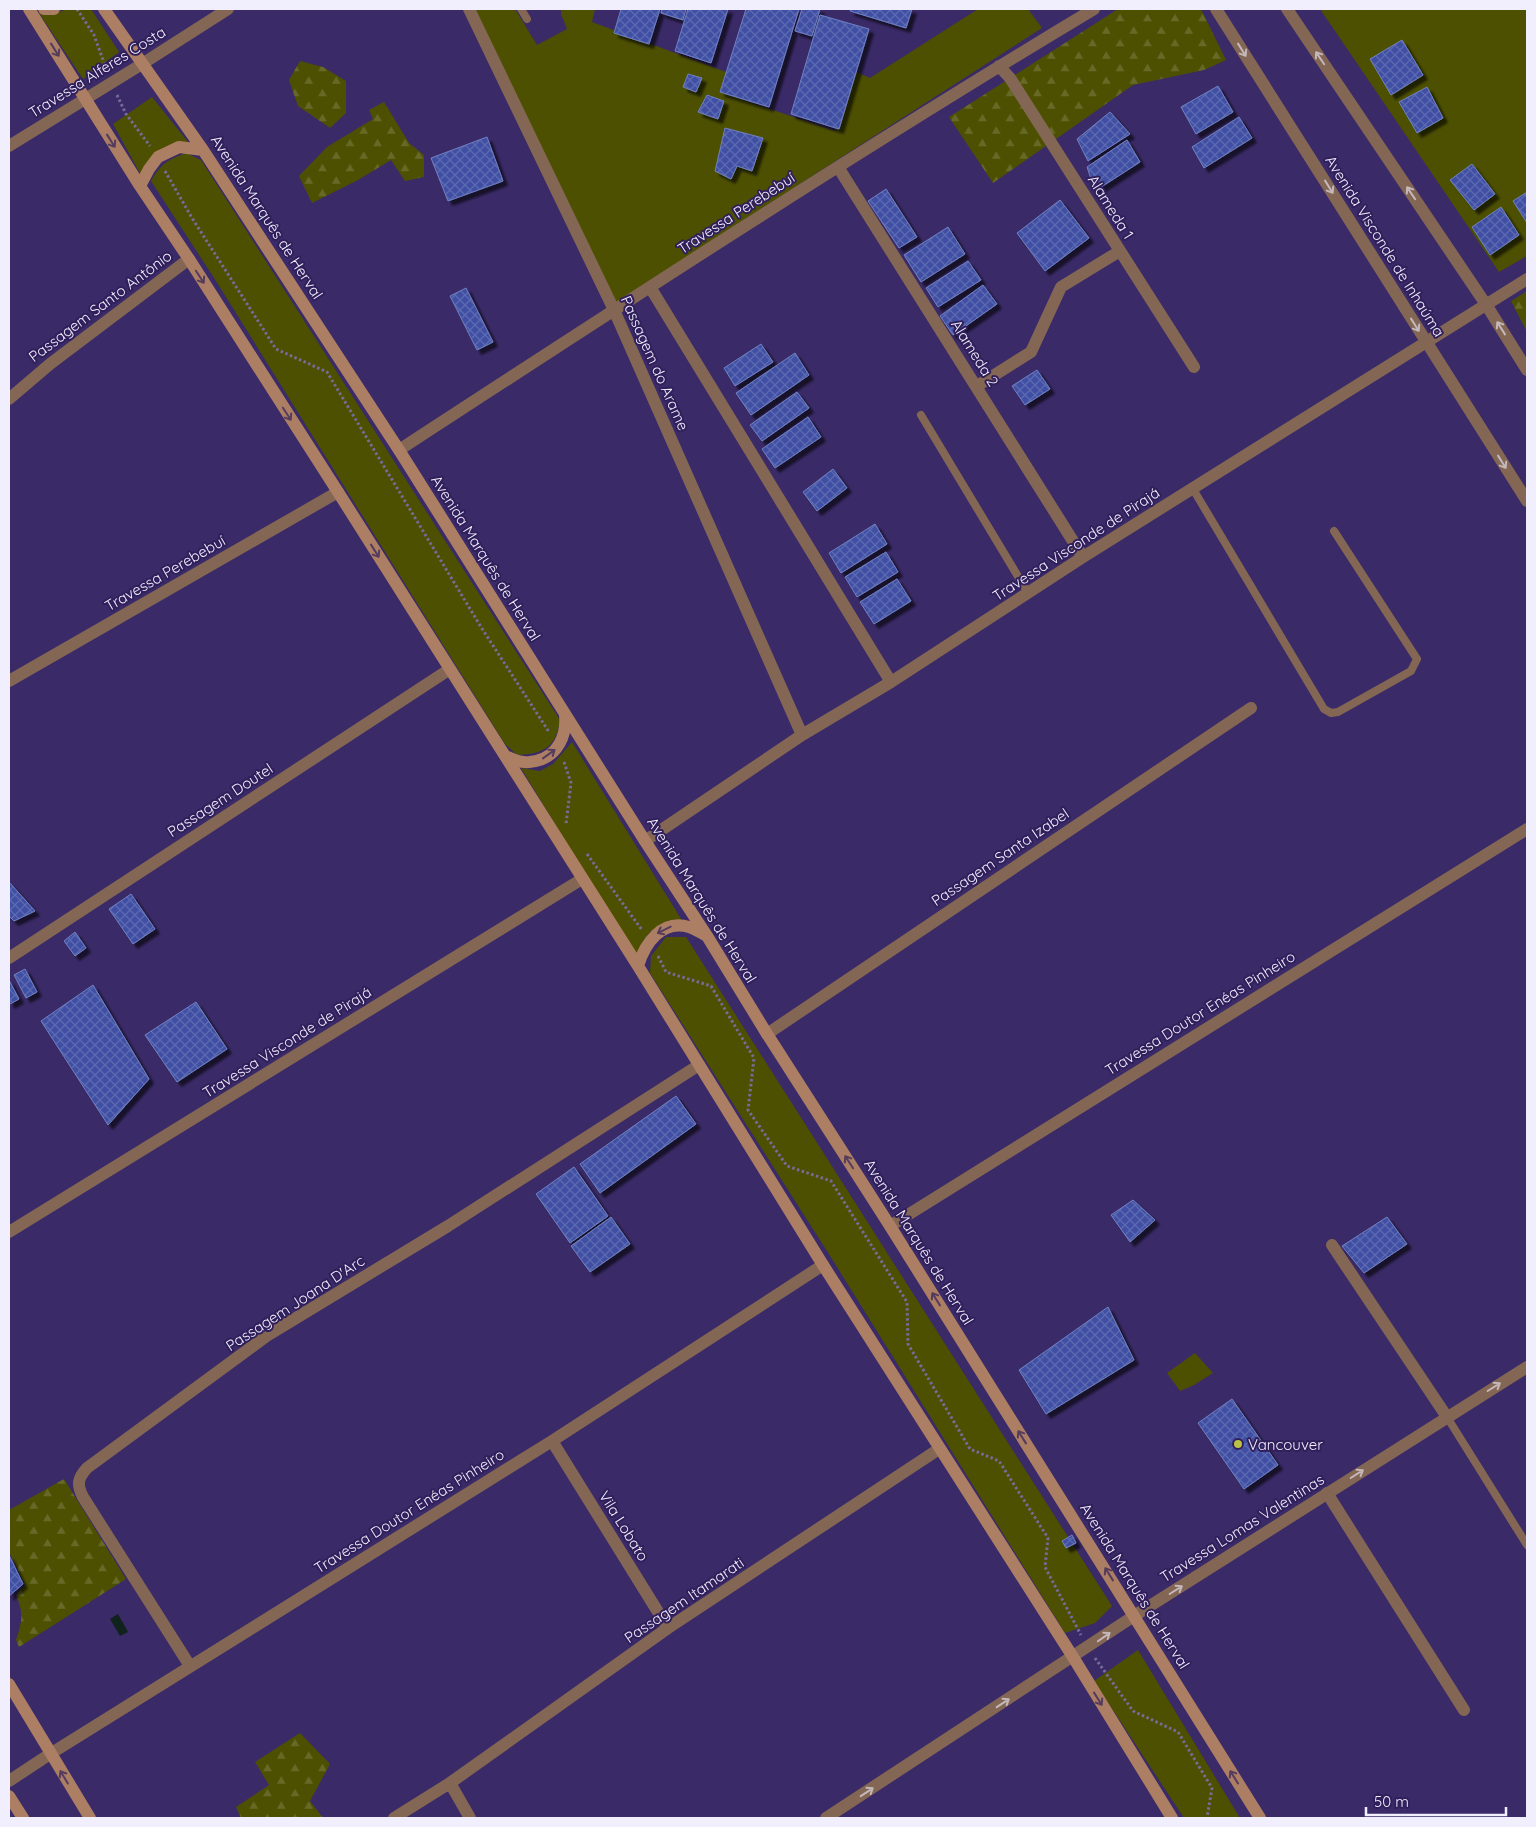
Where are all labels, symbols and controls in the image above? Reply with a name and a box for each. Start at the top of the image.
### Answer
street label: Travessa Alferes Costa [25,22,169,122]
one-way arrow [50,43,60,57]
one-way arrow [1237,43,1247,57]
one-way arrow [1315,52,1325,66]
street label: Avenida Marquês de Herval [207,131,327,303]
one-way arrow [107,133,117,147]
street label: Avenida Visconde de Inhaúma [1321,152,1449,340]
street label: Travessa Perebebuí [674,168,799,258]
street label: Alameda 1 [1084,171,1138,243]
one-way arrow [1324,180,1334,194]
one-way arrow [1406,186,1416,200]
street label: Passagem Santo Antônio [25,246,175,366]
one-way arrow [195,269,205,283]
street label: Passagem do Arame [617,293,693,433]
street label: Alameda 2 [947,316,1003,390]
one-way arrow [1410,318,1421,332]
one-way arrow [1496,322,1506,336]
one-way arrow [283,406,293,420]
one-way arrow [1497,455,1508,469]
street label: Avenida Marquês de Herval [427,472,545,644]
street label: Travessa Visconde de Pirajá [989,483,1163,605]
street label: Travessa Perebebuí [101,530,229,615]
one-way arrow [370,543,380,557]
one-way arrow [542,749,556,759]
street label: Passagem Doutel [164,759,276,841]
street label: Passagem Santa Izabel [928,804,1072,910]
street label: Avenida Marquês de Herval [643,814,761,986]
one-way arrow [657,925,672,935]
street label: Travessa Doutor Enéas Pinheiro [1102,947,1298,1079]
street label: Travessa Visconde de Pirajá [199,982,375,1102]
one-way arrow [844,1155,854,1169]
street label: Avenida Marquês de Herval [860,1156,978,1328]
street label: Passagem Joana D'Arc [222,1251,368,1355]
one-way arrow [931,1292,941,1306]
one-way arrow [1487,1382,1501,1392]
one-way arrow [1017,1430,1027,1444]
place label: Vancouver [1248,1435,1323,1454]
marker: Vancouver [1232,1438,1244,1450]
street label: Travessa Doutor Enéas Pinheiro [311,1445,507,1577]
one-way arrow [1350,1469,1364,1479]
street label: Travessa Lomas Valentinas [1157,1470,1327,1586]
street label: Vila Lobato [595,1487,653,1565]
street label: Avenida Marquês de Herval [1076,1500,1194,1672]
street label: Passagem Itamarati [621,1553,747,1647]
one-way arrow [1103,1568,1113,1582]
one-way arrow [1168,1584,1182,1594]
one-way arrow [1097,1632,1111,1642]
one-way arrow [1094,1691,1104,1705]
one-way arrow [995,1698,1009,1708]
one-way arrow [1229,1770,1239,1784]
one-way arrow [58,1771,68,1785]
scale bar [1366,1784,1506,1816]
one-way arrow [859,1786,873,1796]
text: 50 m [1374,1792,1409,1811]

